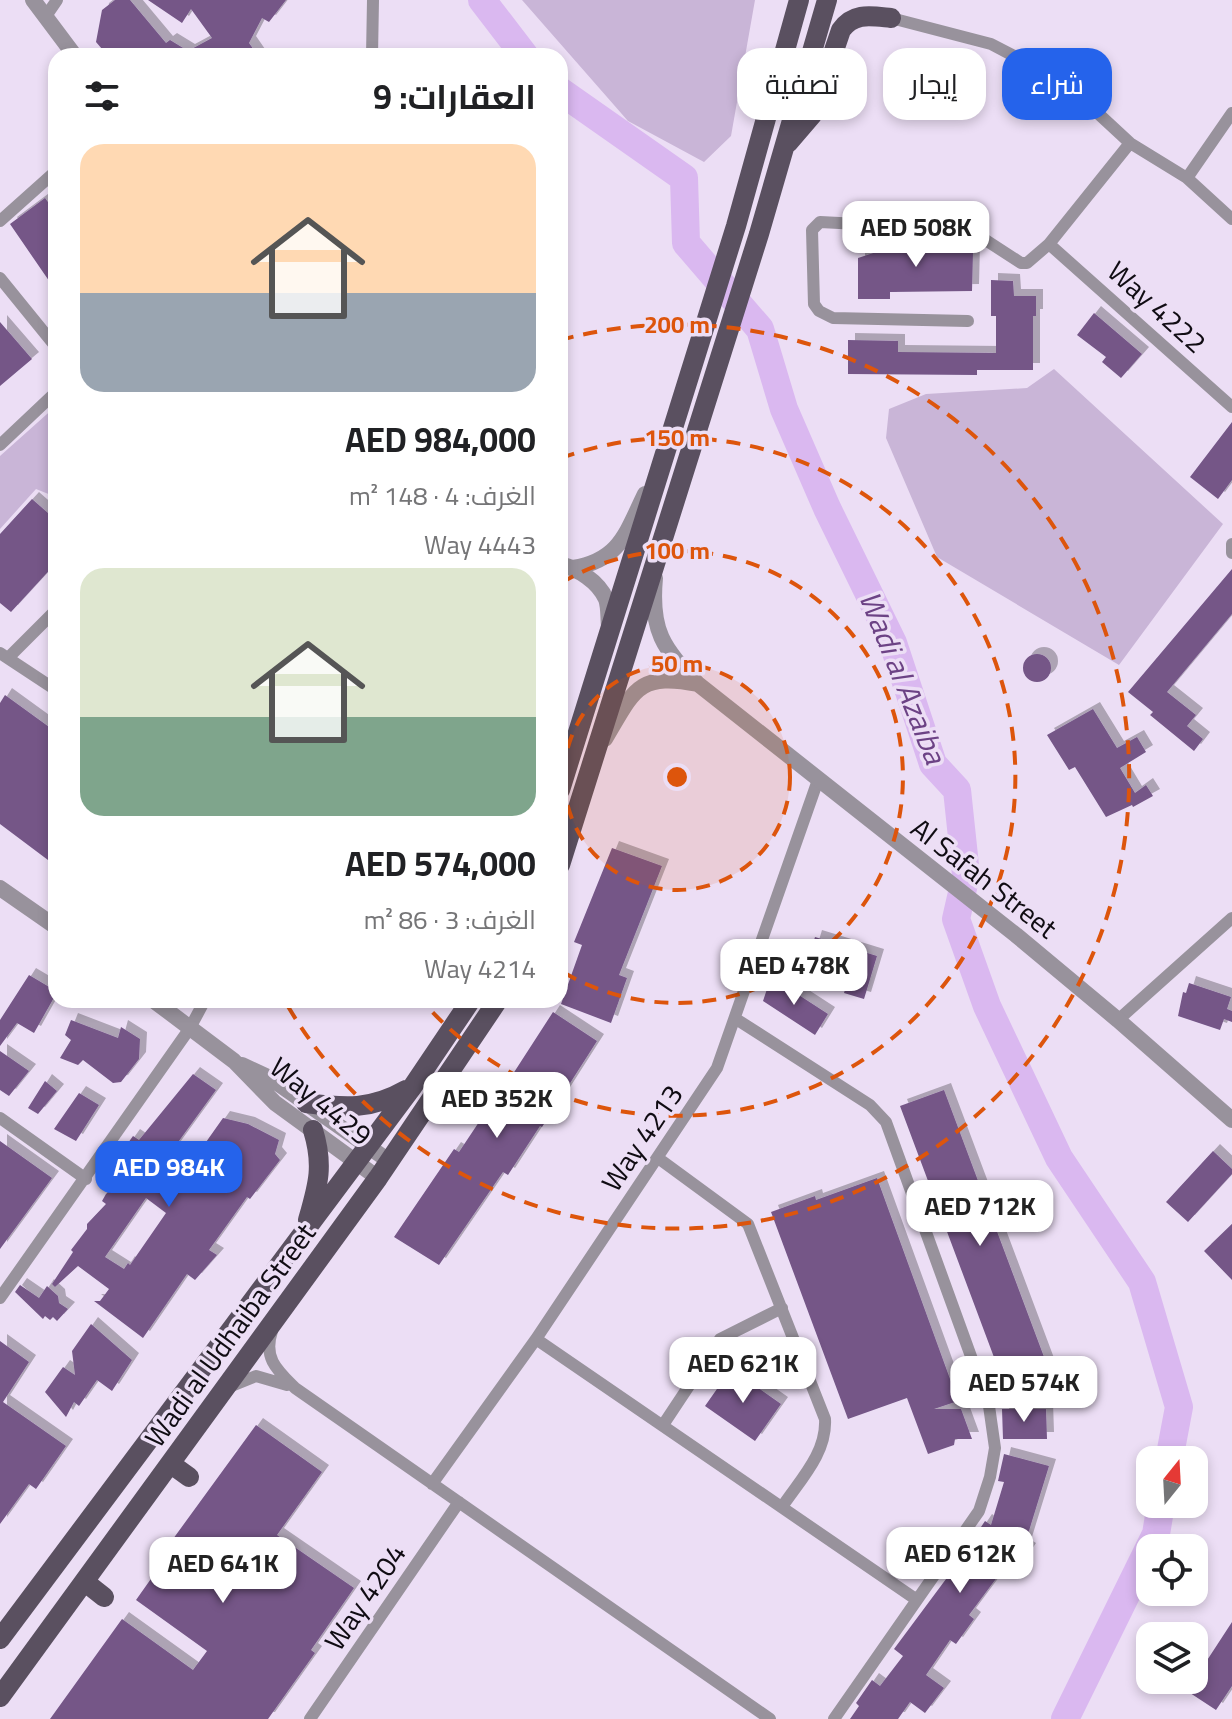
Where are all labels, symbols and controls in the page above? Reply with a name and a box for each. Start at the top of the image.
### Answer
chip: تصفية [737,48,867,120]
chip: إيجار [883,48,986,120]
chip: شراء [1002,48,1112,120]
text: العقارات: 9 [373,65,536,128]
icon: filters [80,74,124,118]
icon: home [236,196,380,340]
pin: AED 508K [833,201,999,269]
text: AED 508K [860,202,972,251]
street label: Way 4222 [1095,247,1219,367]
text: 200 m [644,302,710,347]
text: AED 984,000 [345,408,536,471]
text: 150 m [644,415,710,460]
text: الغرف: 4 · 148 m² [349,471,536,520]
text: Way 4443 [424,520,536,569]
text: 100 m [644,528,710,573]
water label: Wadi al Azaiba [843,582,964,773]
icon: home [236,620,380,764]
text: 50 m [651,641,703,686]
centre of rings [663,763,691,791]
street label: Al Safah Street [899,804,1069,953]
text: AED 574,000 [345,832,536,895]
text: الغرف: 3 · 86 m² [364,895,536,944]
pin: AED 478K [711,939,877,1007]
text: AED 478K [738,940,850,989]
text: Way 4214 [424,944,536,993]
street label: Way 4429 [258,1043,384,1159]
pin: AED 352K [414,1072,580,1140]
text: AED 352K [441,1073,553,1122]
street label: Way 4213 [587,1073,697,1203]
pin: AED 984K [86,1141,252,1209]
text: AED 984K [113,1142,225,1191]
pin: AED 712K [897,1180,1063,1248]
text: AED 712K [924,1181,1036,1230]
street label: Wadi al Udhaiba Street [130,1211,330,1459]
pin: AED 621K [660,1337,826,1405]
text: AED 621K [687,1338,799,1387]
pin: AED 574K [941,1356,1107,1424]
text: AED 574K [968,1357,1080,1406]
north arrow [1136,1446,1208,1518]
map controls [1136,1446,1208,1694]
pin: AED 612K [877,1527,1043,1595]
text: AED 612K [904,1528,1016,1577]
street label: Way 4204 [310,1532,420,1662]
button: locate [1136,1534,1208,1606]
pin: AED 641K [140,1537,306,1605]
text: AED 641K [167,1538,279,1587]
button: layers [1136,1622,1208,1694]

